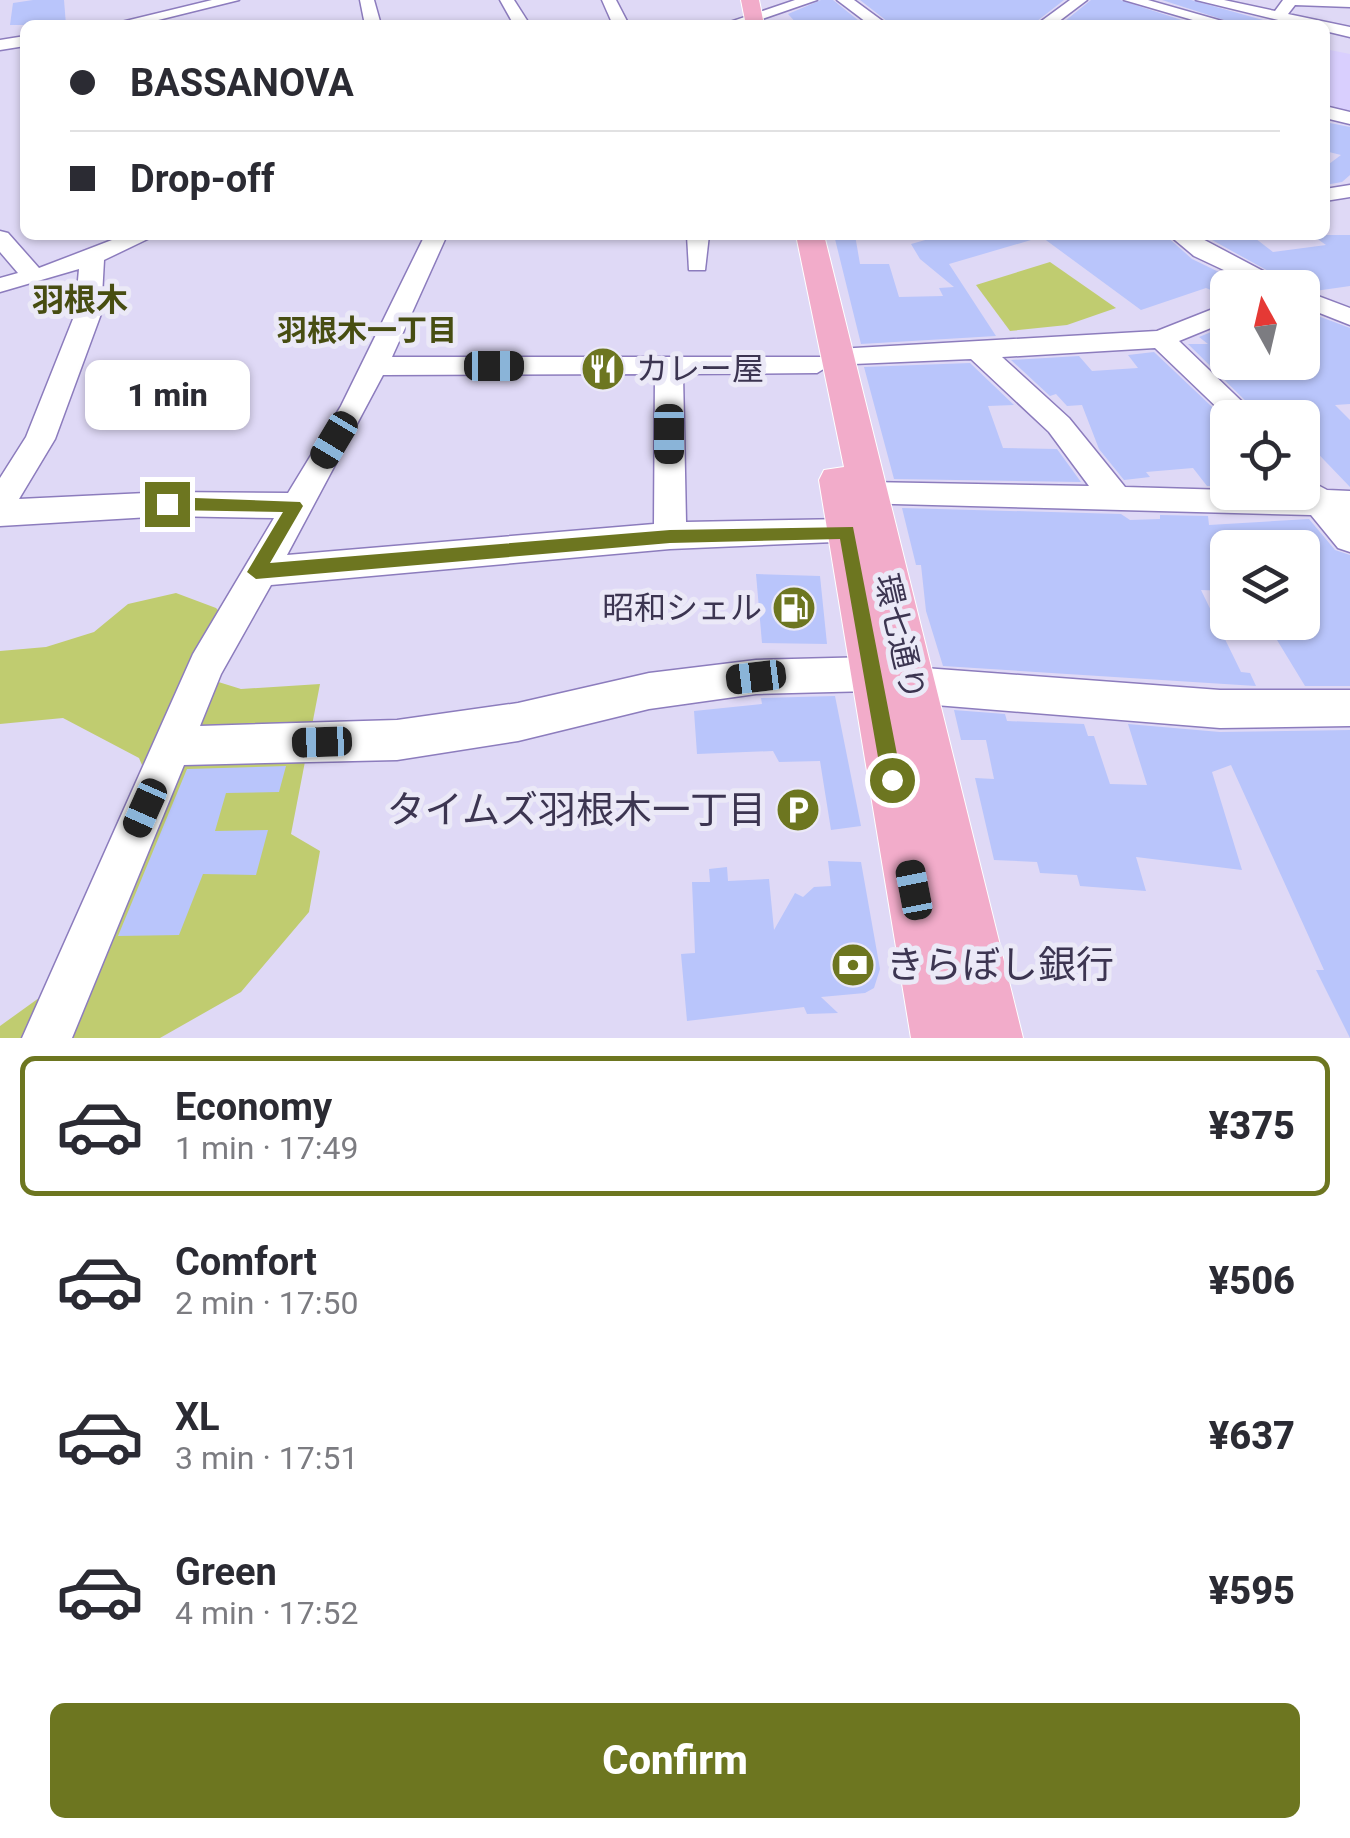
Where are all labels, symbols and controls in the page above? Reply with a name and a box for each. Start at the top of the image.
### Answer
text: BASSANOVA [130,61,354,105]
text: Drop-off [130,157,275,201]
north arrow [1210,270,1320,380]
map controls [1210,270,1320,640]
district label: 羽根木 [32,281,128,319]
district label: 羽根木一丁目 [277,313,457,348]
restaurant icon: カレー屋 [580,346,626,392]
place label: カレー屋 [636,350,764,388]
car [464,351,524,381]
callout: 1 min [84,359,250,429]
text: 1 min [127,376,208,414]
button: locate [1210,400,1320,510]
car [654,404,684,464]
car [306,407,362,473]
route end [145,482,190,527]
button: layers [1210,530,1320,640]
street label: 環七通り [867,570,933,704]
fuel station icon: 昭和シェル [771,585,817,631]
place label: 昭和シェル [602,589,762,627]
car [724,658,788,696]
car [291,726,353,758]
route start [870,758,915,803]
car [119,774,171,842]
parking icon: タイムズ羽根木一丁目 [775,787,821,833]
place label: タイムズ羽根木一丁目 [387,788,766,832]
car [894,858,934,922]
bank icon: きらぼし銀行 [830,942,876,988]
place label: きらぼし銀行 [886,943,1114,987]
icon: car [55,1081,145,1171]
text: Economy [175,1085,332,1129]
text: ¥375 [1209,1104,1295,1148]
text: 1 min · 17:49 [175,1129,358,1167]
icon: car [55,1236,145,1326]
text: Comfort [175,1240,317,1284]
text: ¥506 [1209,1259,1295,1303]
text: 2 min · 17:50 [175,1284,358,1322]
icon: car [55,1391,145,1481]
text: XL [175,1395,220,1439]
text: ¥637 [1209,1414,1295,1458]
text: 3 min · 17:51 [175,1439,358,1477]
icon: car [55,1546,145,1636]
text: Green [175,1550,277,1594]
text: ¥595 [1209,1569,1295,1613]
text: 4 min · 17:52 [175,1594,358,1632]
button: Confirm [50,1703,1300,1818]

